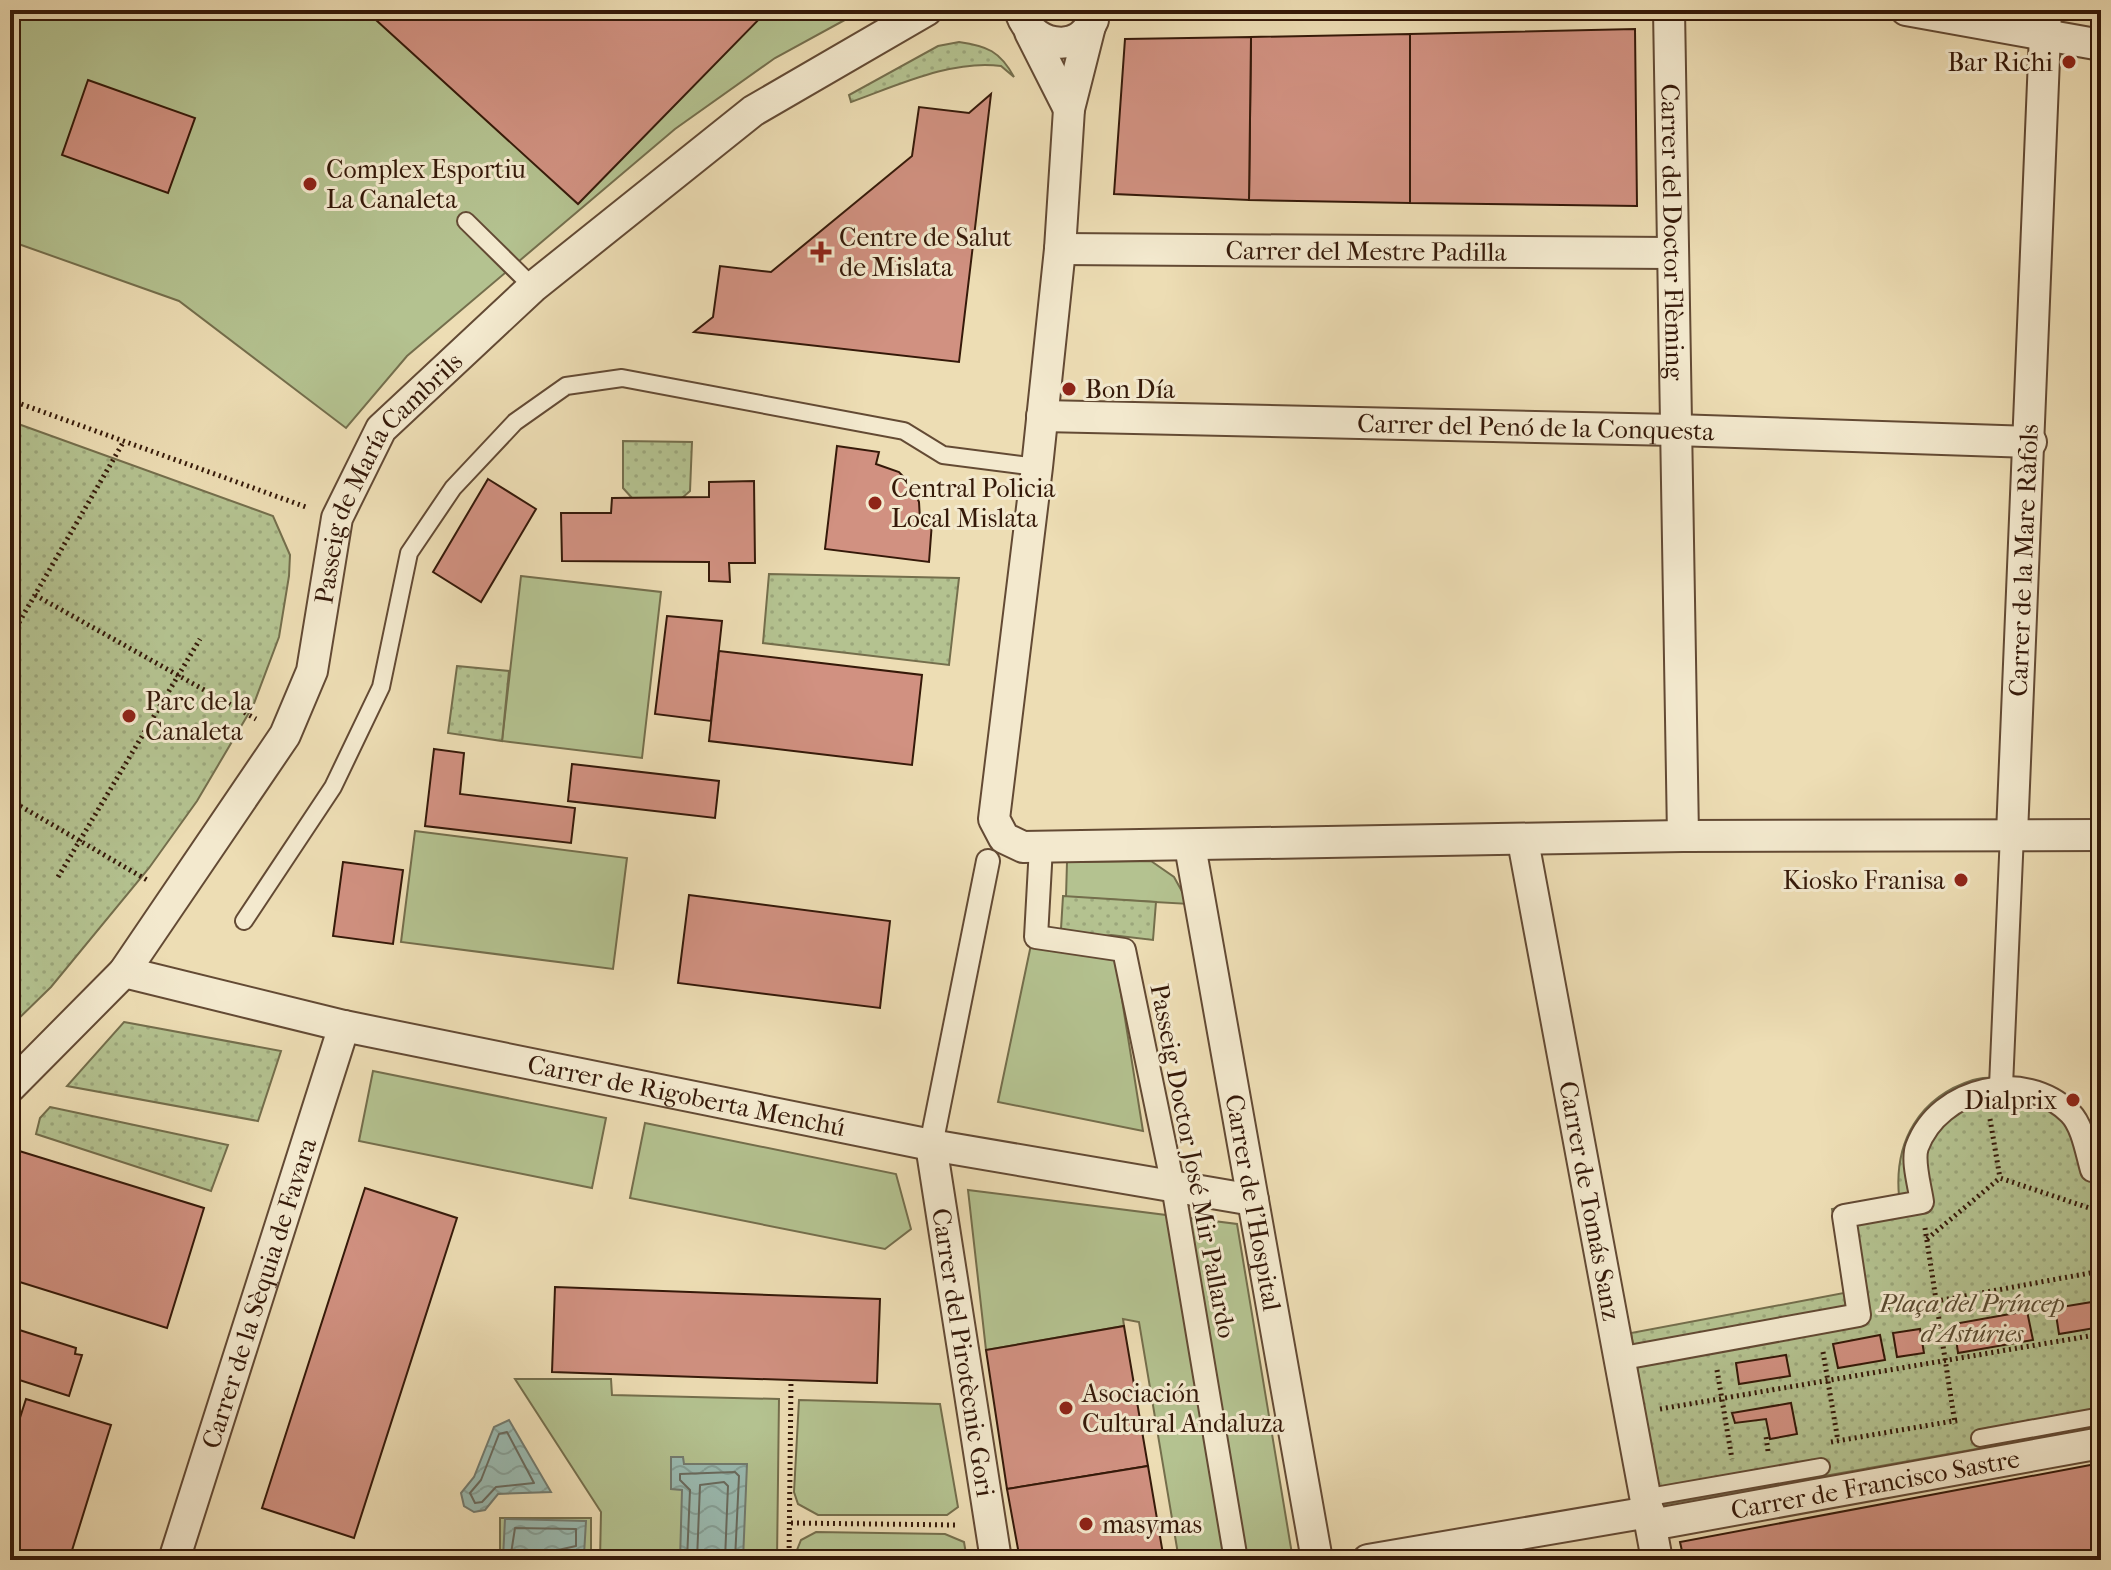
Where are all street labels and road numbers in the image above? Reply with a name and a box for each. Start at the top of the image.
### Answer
street label: Carrer del Doctor Flèming [1655,83,1691,382]
street label: Carrer del Mestre Padilla [1225,235,1508,267]
street label: Passeig de María Cambrils [308,346,469,606]
street label: Carrer del Penó de la Conquesta [1357,407,1716,447]
street label: Carrer de la Mare Ràfols [2002,423,2044,697]
street label: Passeig Doctor José Mir Pallardo [1143,981,1243,1341]
street label: Carrer de Rigoberta Menchú [525,1048,848,1143]
street label: Carrer de Tomás Sanz [1553,1079,1628,1323]
street label: Carrer de l'Hospital [1219,1092,1288,1313]
street label: Carrer de la Sèquia de Favara [195,1133,323,1452]
street label: Carrer del Pirotècnic Gori [926,1206,1001,1499]
street label: Carrer de Francisco Sastre [1728,1443,2022,1526]

